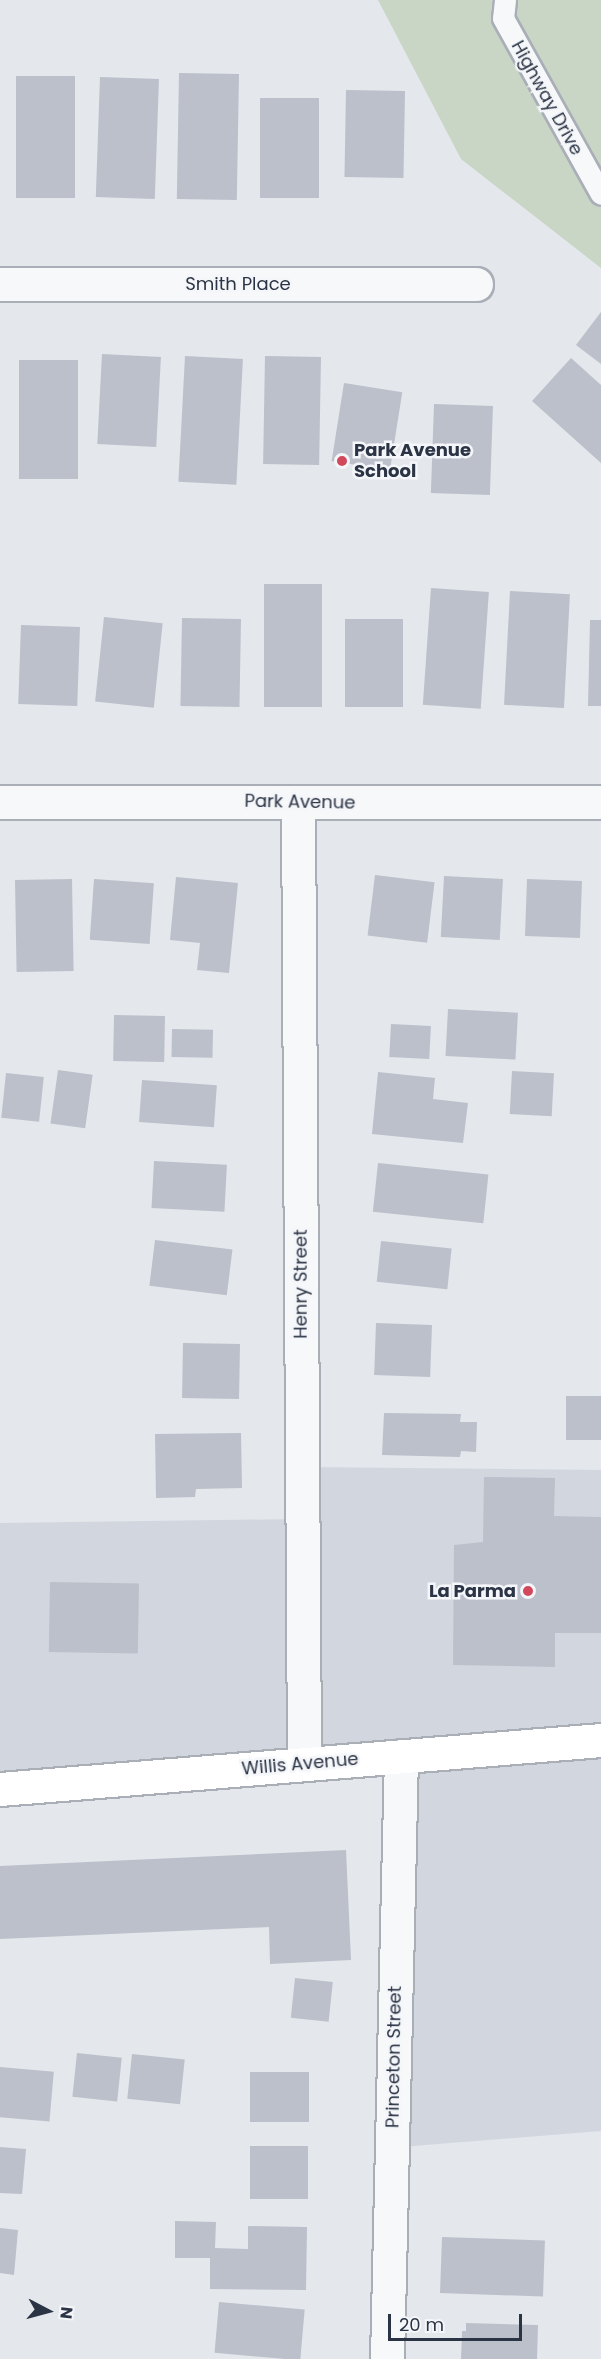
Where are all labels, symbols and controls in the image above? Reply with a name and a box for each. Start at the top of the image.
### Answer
street label: Highway Drive [507,37,587,159]
street label: Smith Place [185,273,291,295]
place label: Park Avenue School [354,440,471,482]
marker: Park Avenue School [335,454,349,468]
street label: Park Avenue [244,790,356,814]
street label: Henry Street [290,1229,312,1339]
place label: La Parma [429,1580,516,1602]
marker: La Parma [521,1584,535,1598]
street label: Willis Avenue [241,1748,359,1780]
street label: Princeton Street [382,1986,406,2128]
north arrow [18,2281,78,2341]
scale bar [391,2302,524,2340]
text: N [54,2306,78,2320]
text: 20 m [399,2312,444,2337]

